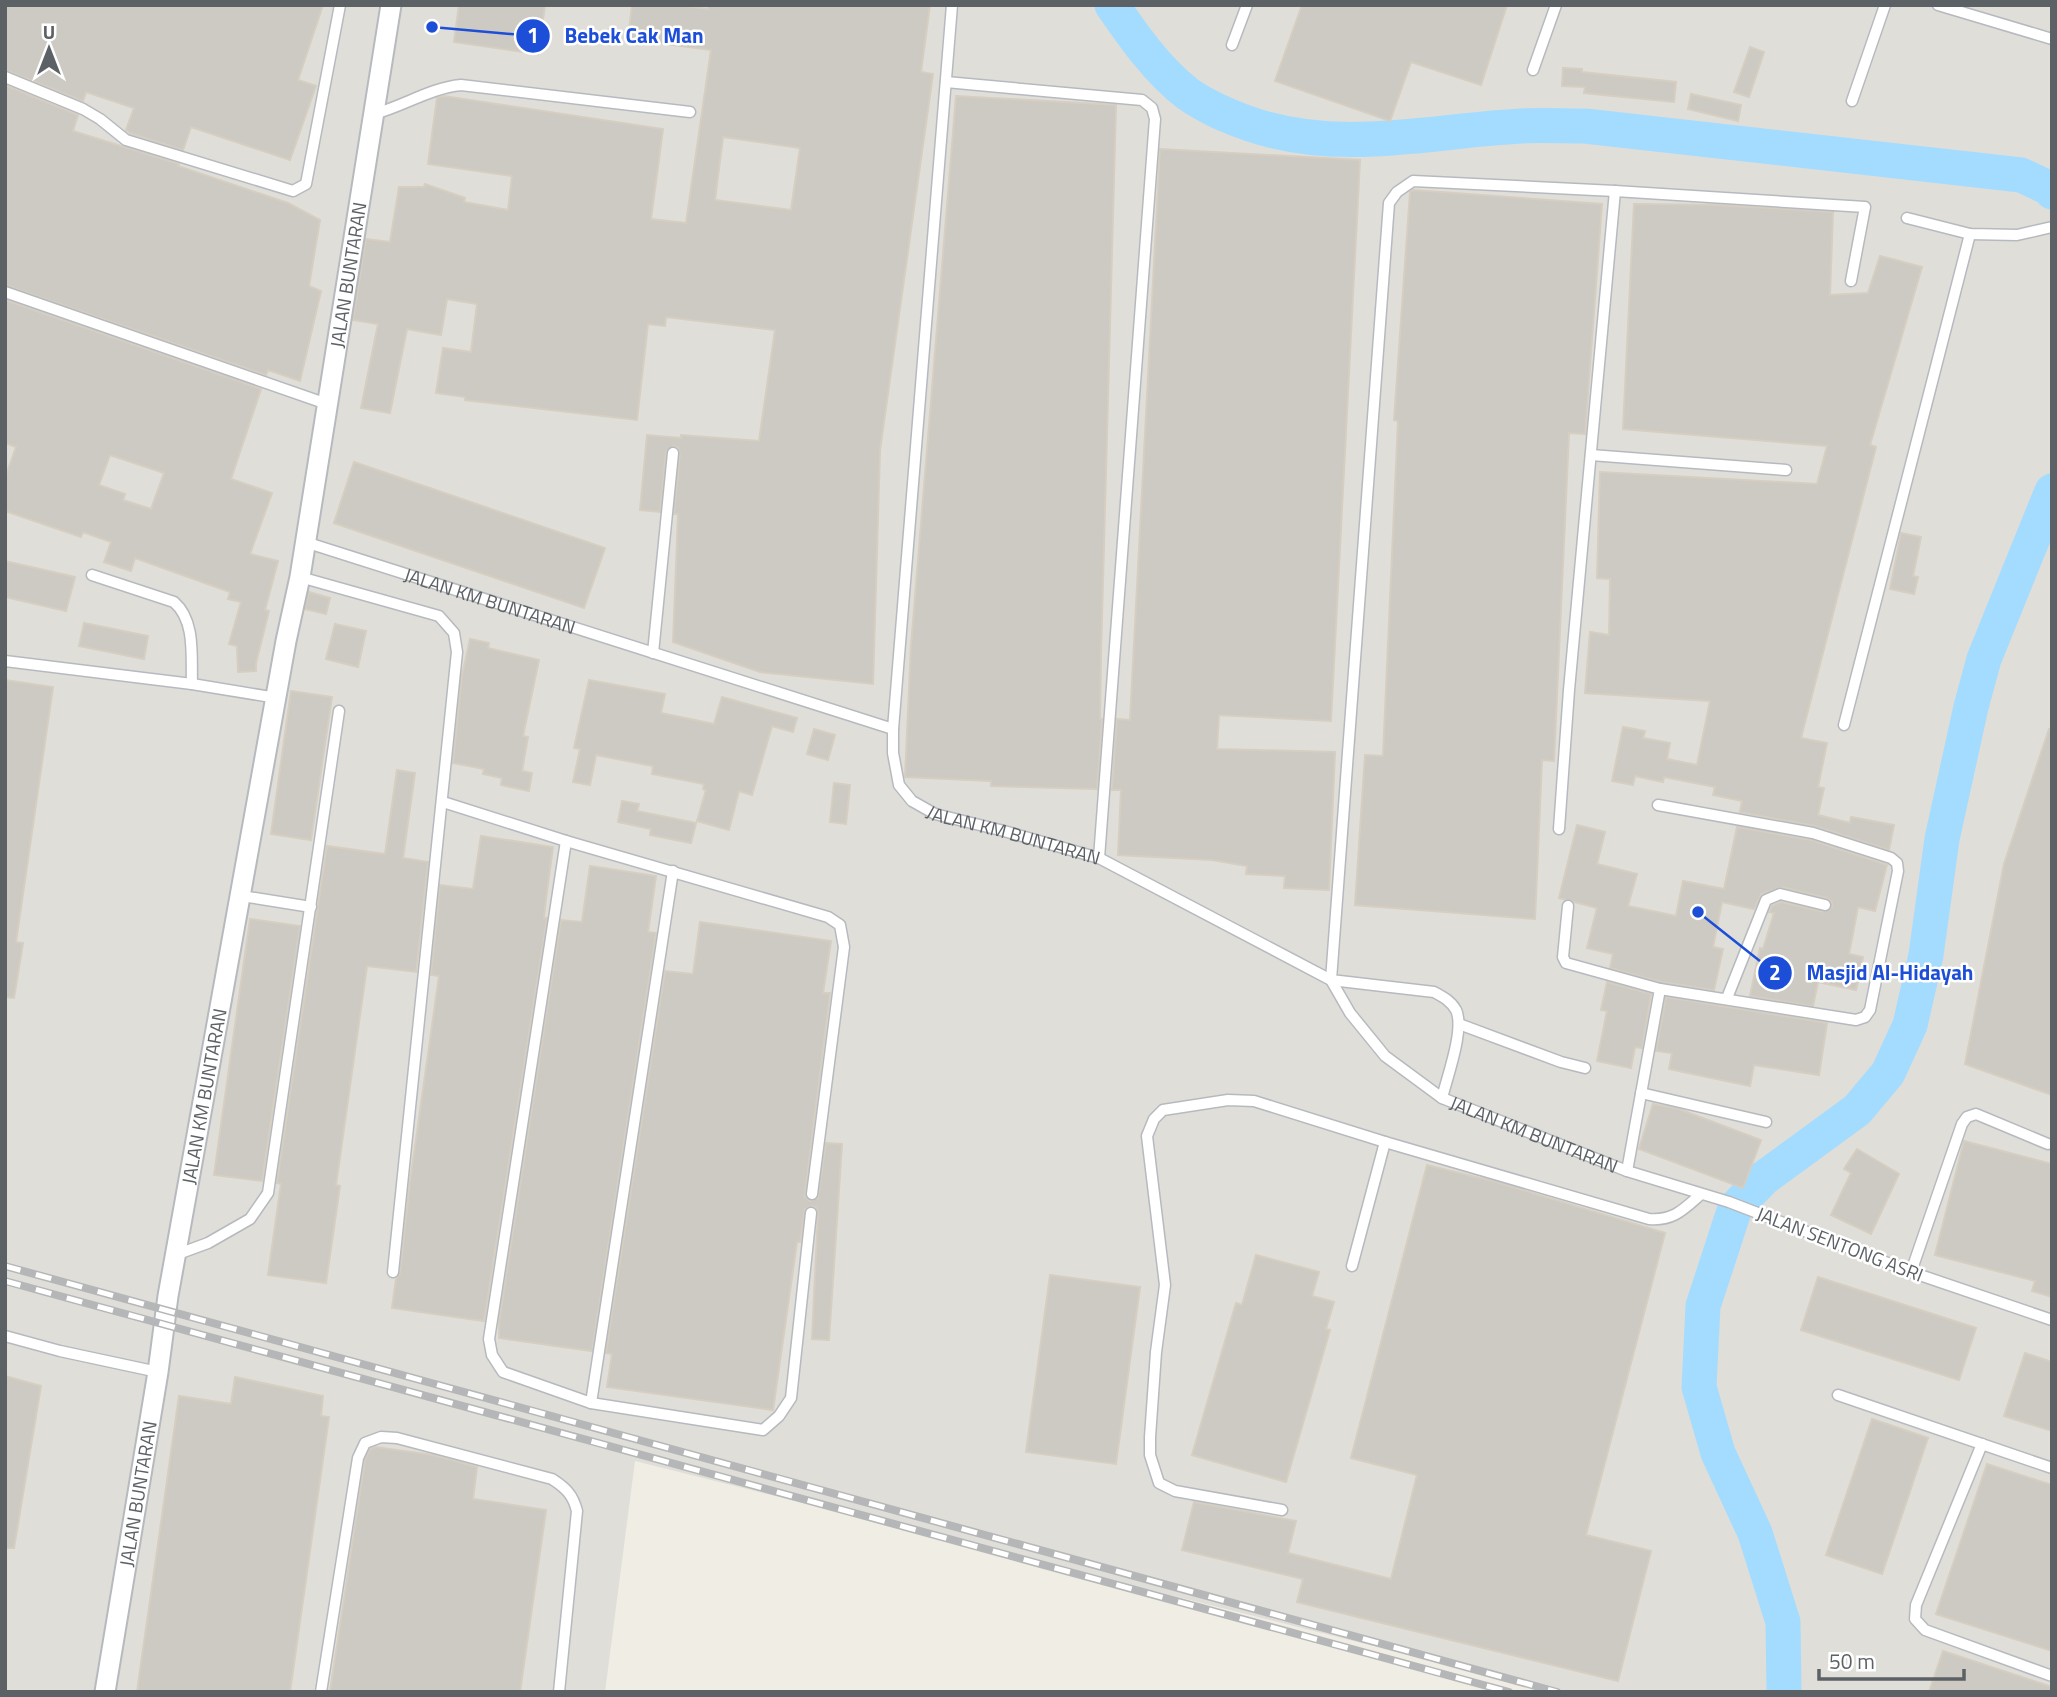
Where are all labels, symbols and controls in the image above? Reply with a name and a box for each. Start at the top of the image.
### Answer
north arrow [14,14,84,84]
callout: Bebek Cak Man [516,15,718,57]
text: U [43,17,55,46]
text: 1 [527,19,539,51]
text: Bebek Cak Man [565,19,704,51]
street label: JALAN BUNTARAN [322,200,373,350]
street label: JALAN KM BUNTARAN [401,559,579,641]
street label: JALAN KM BUNTARAN [921,797,1104,872]
callout: Masjid Al-Hidayah [1758,952,1988,994]
text: 2 [1769,956,1781,988]
text: Masjid Al-Hidayah [1807,956,1973,988]
street label: JALAN KM BUNTARAN [173,1006,234,1186]
street label: JALAN KM BUNTARAN [1446,1088,1622,1180]
street label: JALAN SENTONG ASRI [1753,1198,1928,1289]
street label: JALAN BUNTARAN [111,1419,164,1569]
scale bar [1819,1638,1964,1682]
text: 50 m [1829,1645,1875,1677]

